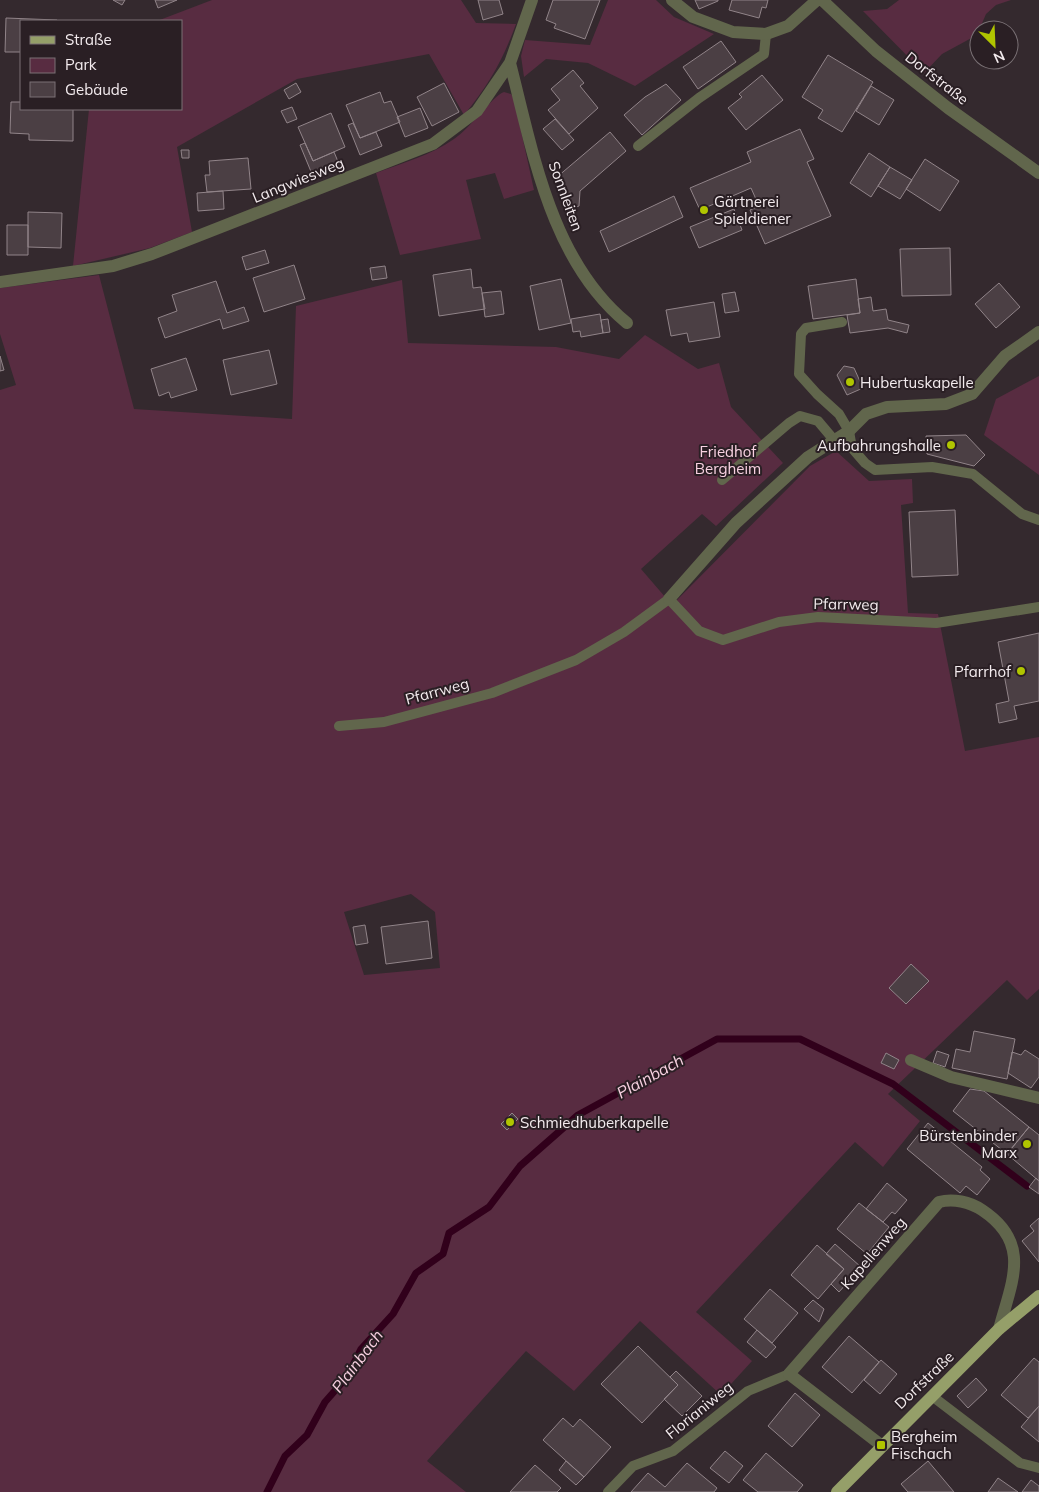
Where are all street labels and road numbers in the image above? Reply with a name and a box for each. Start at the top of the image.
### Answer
street label: Dorfstraße [901,47,973,109]
street label: Langwiesweg [249,153,347,207]
street label: Sonnleiten [545,158,587,234]
street label: Pfarrweg [813,594,879,614]
street label: Pfarrweg [403,673,471,709]
street label: Kapellenweg [836,1213,910,1293]
street label: Dorfstraße [890,1347,958,1413]
street label: Florianiweg [662,1377,736,1443]

